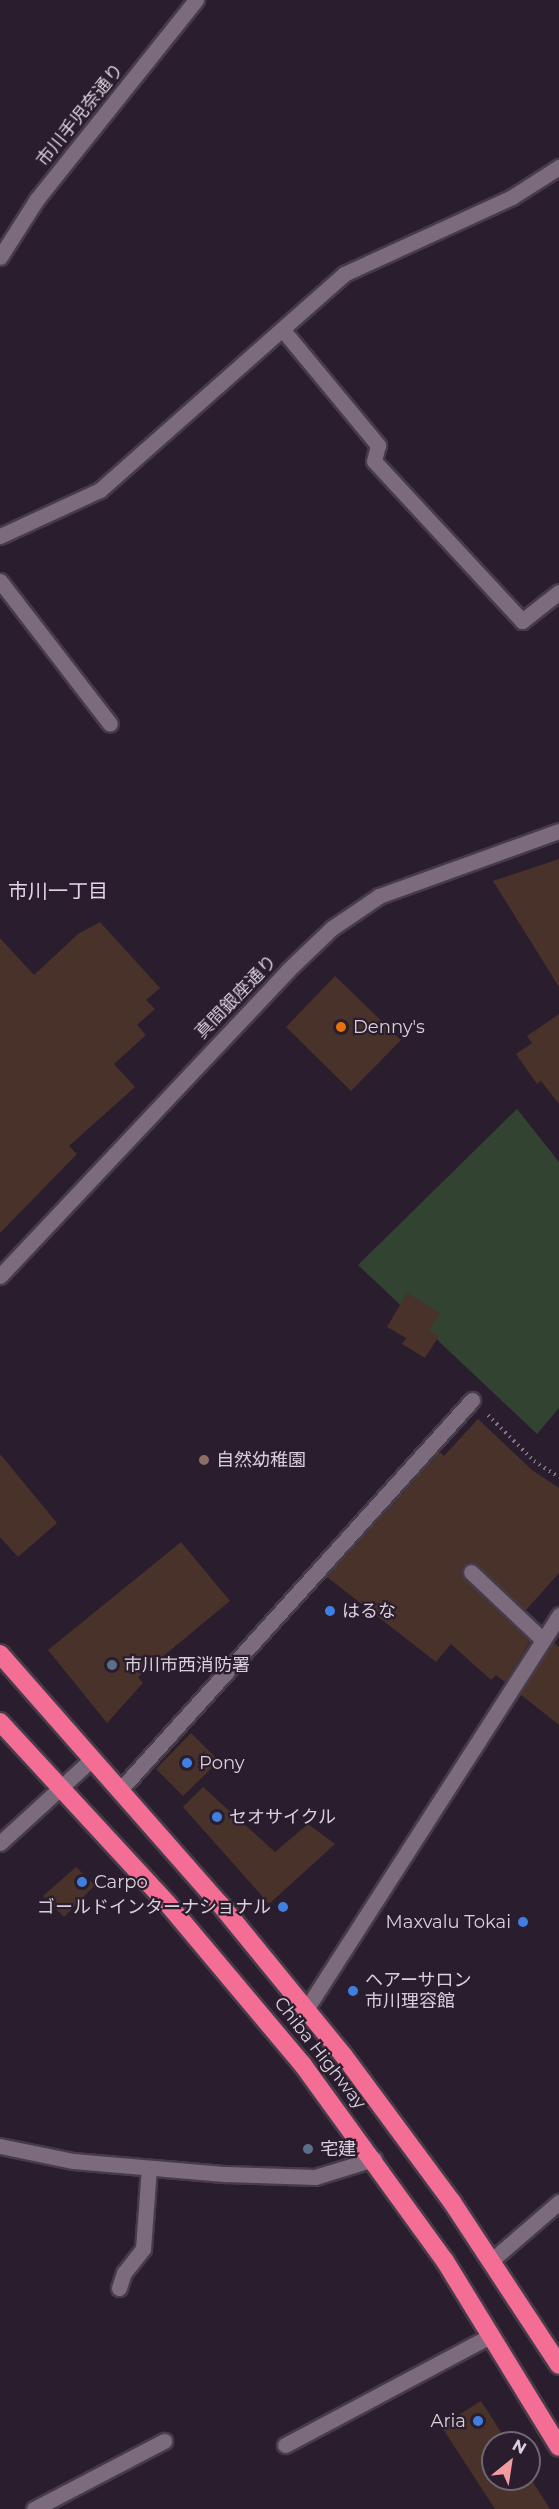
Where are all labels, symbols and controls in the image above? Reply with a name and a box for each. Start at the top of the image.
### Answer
street label: 市川手児奈通り [32,59,128,171]
district label: 市川一丁目 [8,879,108,903]
street label: 真間銀座通り [191,951,281,1043]
place label: Denny's [353,1016,425,1038]
marker: Denny's [334,1020,348,1034]
place label: 自然幼稚園 [216,1449,306,1471]
marker: 自然幼稚園 [197,1453,211,1467]
place label: はるな [342,1600,396,1622]
marker: はるな [323,1604,337,1618]
place label: 市川市西消防署 [124,1654,250,1676]
marker: 市川市西消防署 [105,1658,119,1672]
place label: Pony [199,1752,245,1774]
marker: Pony [180,1756,194,1770]
place label: セオサイクル [229,1806,337,1828]
marker: セオサイクル [210,1810,224,1824]
place label: Carpo [94,1871,148,1893]
marker: Carpo [75,1875,89,1889]
place label: ゴールドインターナショナル [37,1896,271,1918]
marker: ゴールドインターナショナル [276,1900,290,1914]
place label: Maxvalu Tokai [386,1911,511,1933]
marker: Maxvalu Tokai [516,1915,530,1929]
place label: ヘアーサロン 市川理容館 [365,1970,472,2012]
marker: ヘアーサロン 市川理容館 [346,1984,360,1998]
street label: Chiba Highway [269,1993,371,2113]
place label: 宅建 [320,2138,356,2160]
marker: 宅建 [301,2142,315,2156]
place label: Aria [431,2410,466,2432]
marker: Aria [471,2414,485,2428]
north arrow [481,2431,541,2491]
text: N [509,2435,530,2458]

